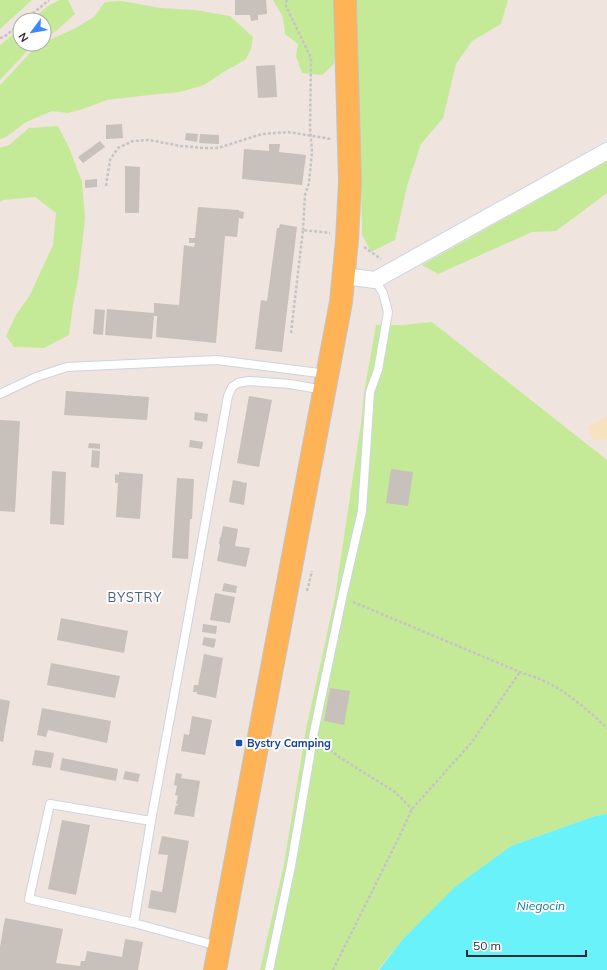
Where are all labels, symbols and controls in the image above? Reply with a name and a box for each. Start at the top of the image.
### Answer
north arrow [12,12,52,52]
text: N [15,30,32,45]
district label: BYSTRY [108,589,163,605]
place label: Bystry Camping [247,736,331,750]
marker: Bystry Camping [234,738,244,748]
water label: Niegocin [517,898,565,913]
scale bar [467,932,586,958]
text: 50 m [473,938,501,953]

